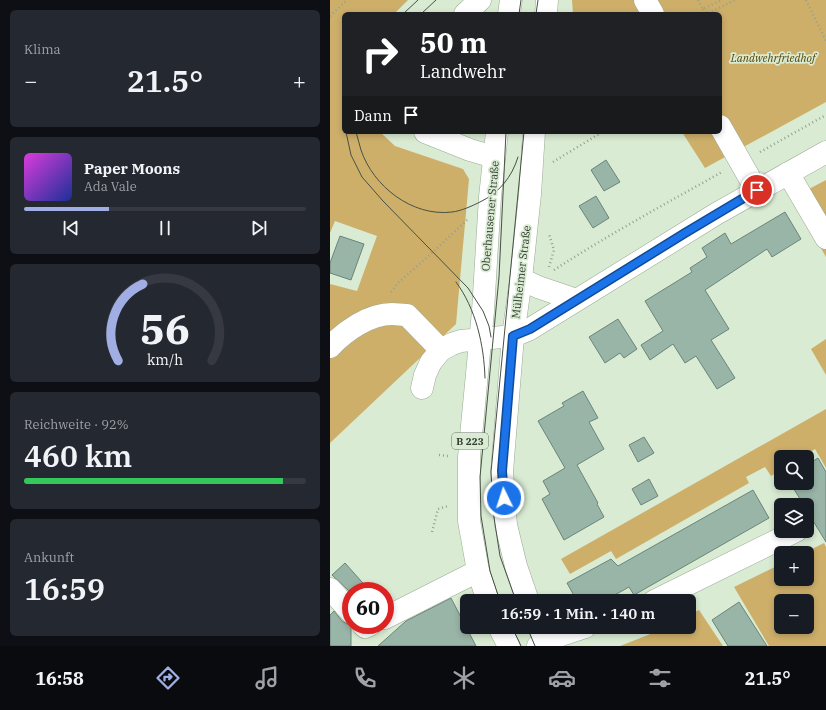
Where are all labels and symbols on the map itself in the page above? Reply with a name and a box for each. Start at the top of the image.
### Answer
park label: Landwehrfriedhof [730,51,818,65]
street label: Oberhausener Straße [478,160,502,272]
pin [740,173,774,207]
street label: Mülheimer Straße [508,224,534,319]
road number: B 223 [452,433,488,449]
position arrow [483,477,525,519]
speed limit sign: 60 [342,582,394,634]

